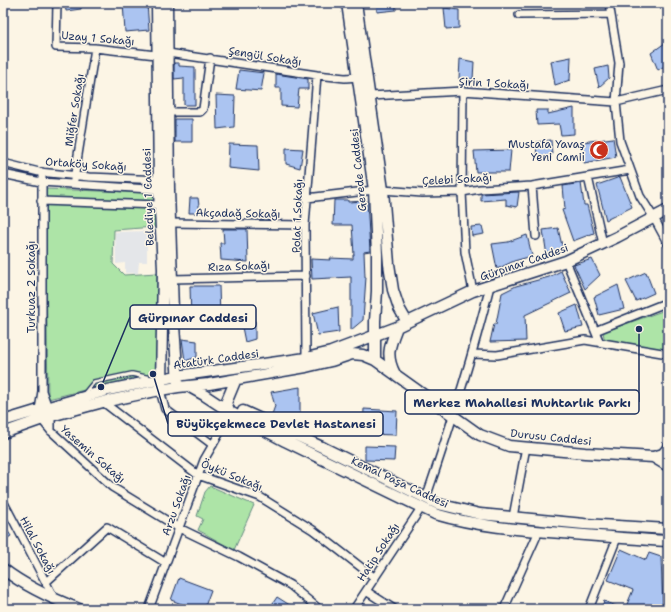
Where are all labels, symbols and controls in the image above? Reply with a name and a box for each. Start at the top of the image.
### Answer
street label: Uzay 1 Sokağı [61,28,135,49]
street label: Şengül Sokağı [227,43,303,70]
street label: Miğfer Sokağı [61,73,88,148]
street label: Şirin 1 Sokağı [458,74,530,93]
street label: Gerede Caddesi [347,128,370,212]
place label: Mustafa Yavaş Yeni Camii [508,137,585,165]
mosque icon: Mustafa Yavaş Yeni Camii [588,139,610,161]
street label: Belediye 1 Caddesi [139,148,158,246]
street label: Ortaköy Sokağı [45,154,127,175]
street label: Çelebi Sokağı [422,170,492,189]
street label: Polat 1 Sokağı [289,179,306,254]
street label: Akçadağ Sokağı [195,205,281,222]
street label: Gürpınar Caddesi [478,240,570,285]
street label: Turkuaz 2 Sokağı [24,241,39,333]
street label: Rıza Sokağı [208,258,270,275]
callout: Gürpınar Caddesi [130,305,256,329]
text: Gürpınar Caddesi [138,310,248,326]
street label: Atatürk Caddesi [172,346,260,373]
callout: Merkez Mahallesi Muhtarlık Parkı [405,390,639,414]
text: Merkez Mahallesi Muhtarlık Parkı [413,395,631,411]
callout: Büyükçekmece Devlet Hastanesi [168,412,383,436]
text: Büyükçekmece Devlet Hastanesi [176,416,376,432]
street label: Yasemin Sokağı [57,422,128,487]
street label: Durusu Caddesi [510,426,592,449]
street label: Kemal Paşa Caddesi [348,453,451,512]
street label: Öykü Sokağı [199,456,265,495]
street label: Arzu Sokağı [158,473,194,538]
street label: Hilal Sokağı [16,514,59,577]
street label: Hatip Sokağı [354,520,403,585]

